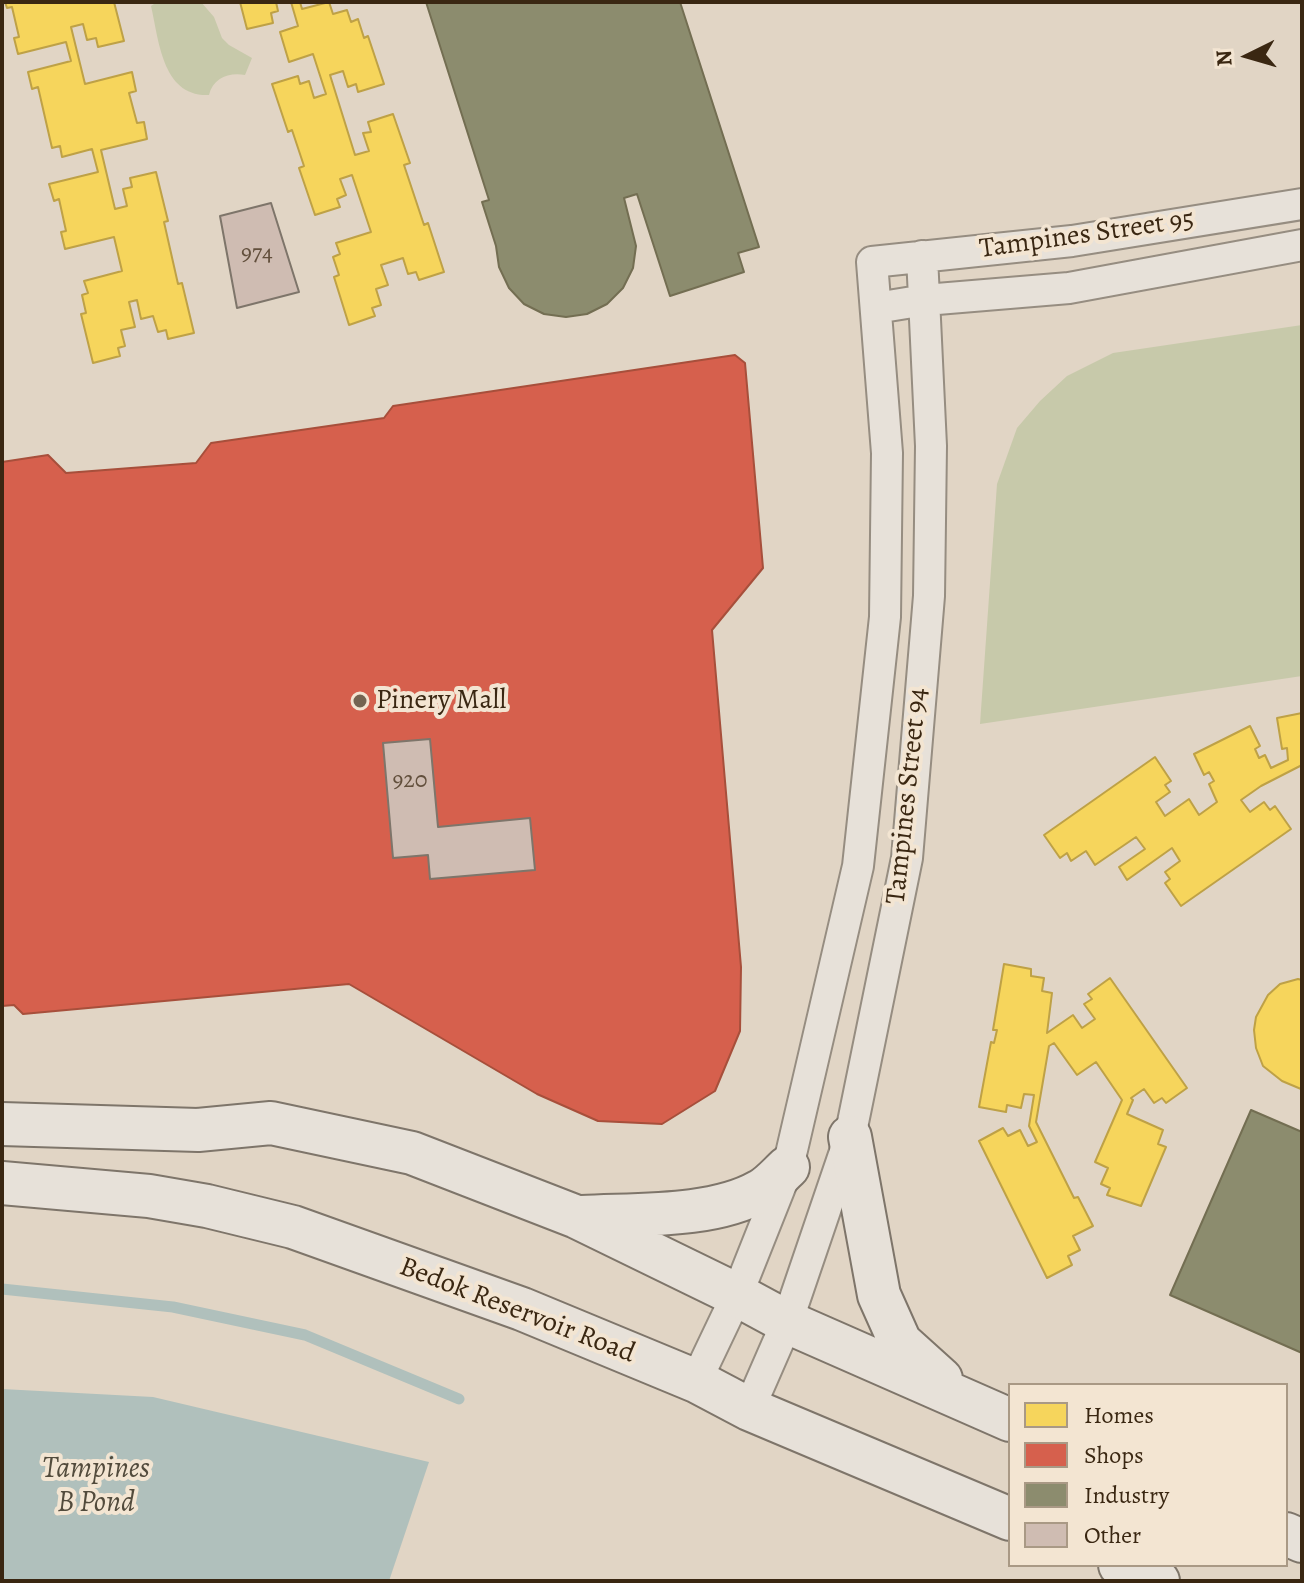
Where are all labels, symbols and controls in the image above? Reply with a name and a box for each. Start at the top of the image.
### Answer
north arrow [1208,16,1288,96]
text: N [1208,49,1240,67]
street label: Tampines Street 95 [977,203,1197,267]
house number: 974 [241,240,273,268]
place label: Pinery Mall [376,684,506,718]
street label: Tampines Street 94 [880,686,936,906]
marker: Pinery Mall [351,692,369,710]
house number: 920 [392,767,428,795]
street label: Bedok Reservoir Road [394,1251,640,1371]
legend [1008,1383,1288,1567]
text: Homes [1084,1399,1154,1431]
text: Shops [1084,1439,1144,1471]
water label: Tampines B Pond [42,1452,150,1522]
text: Industry [1084,1479,1169,1511]
text: Other [1084,1519,1141,1551]

